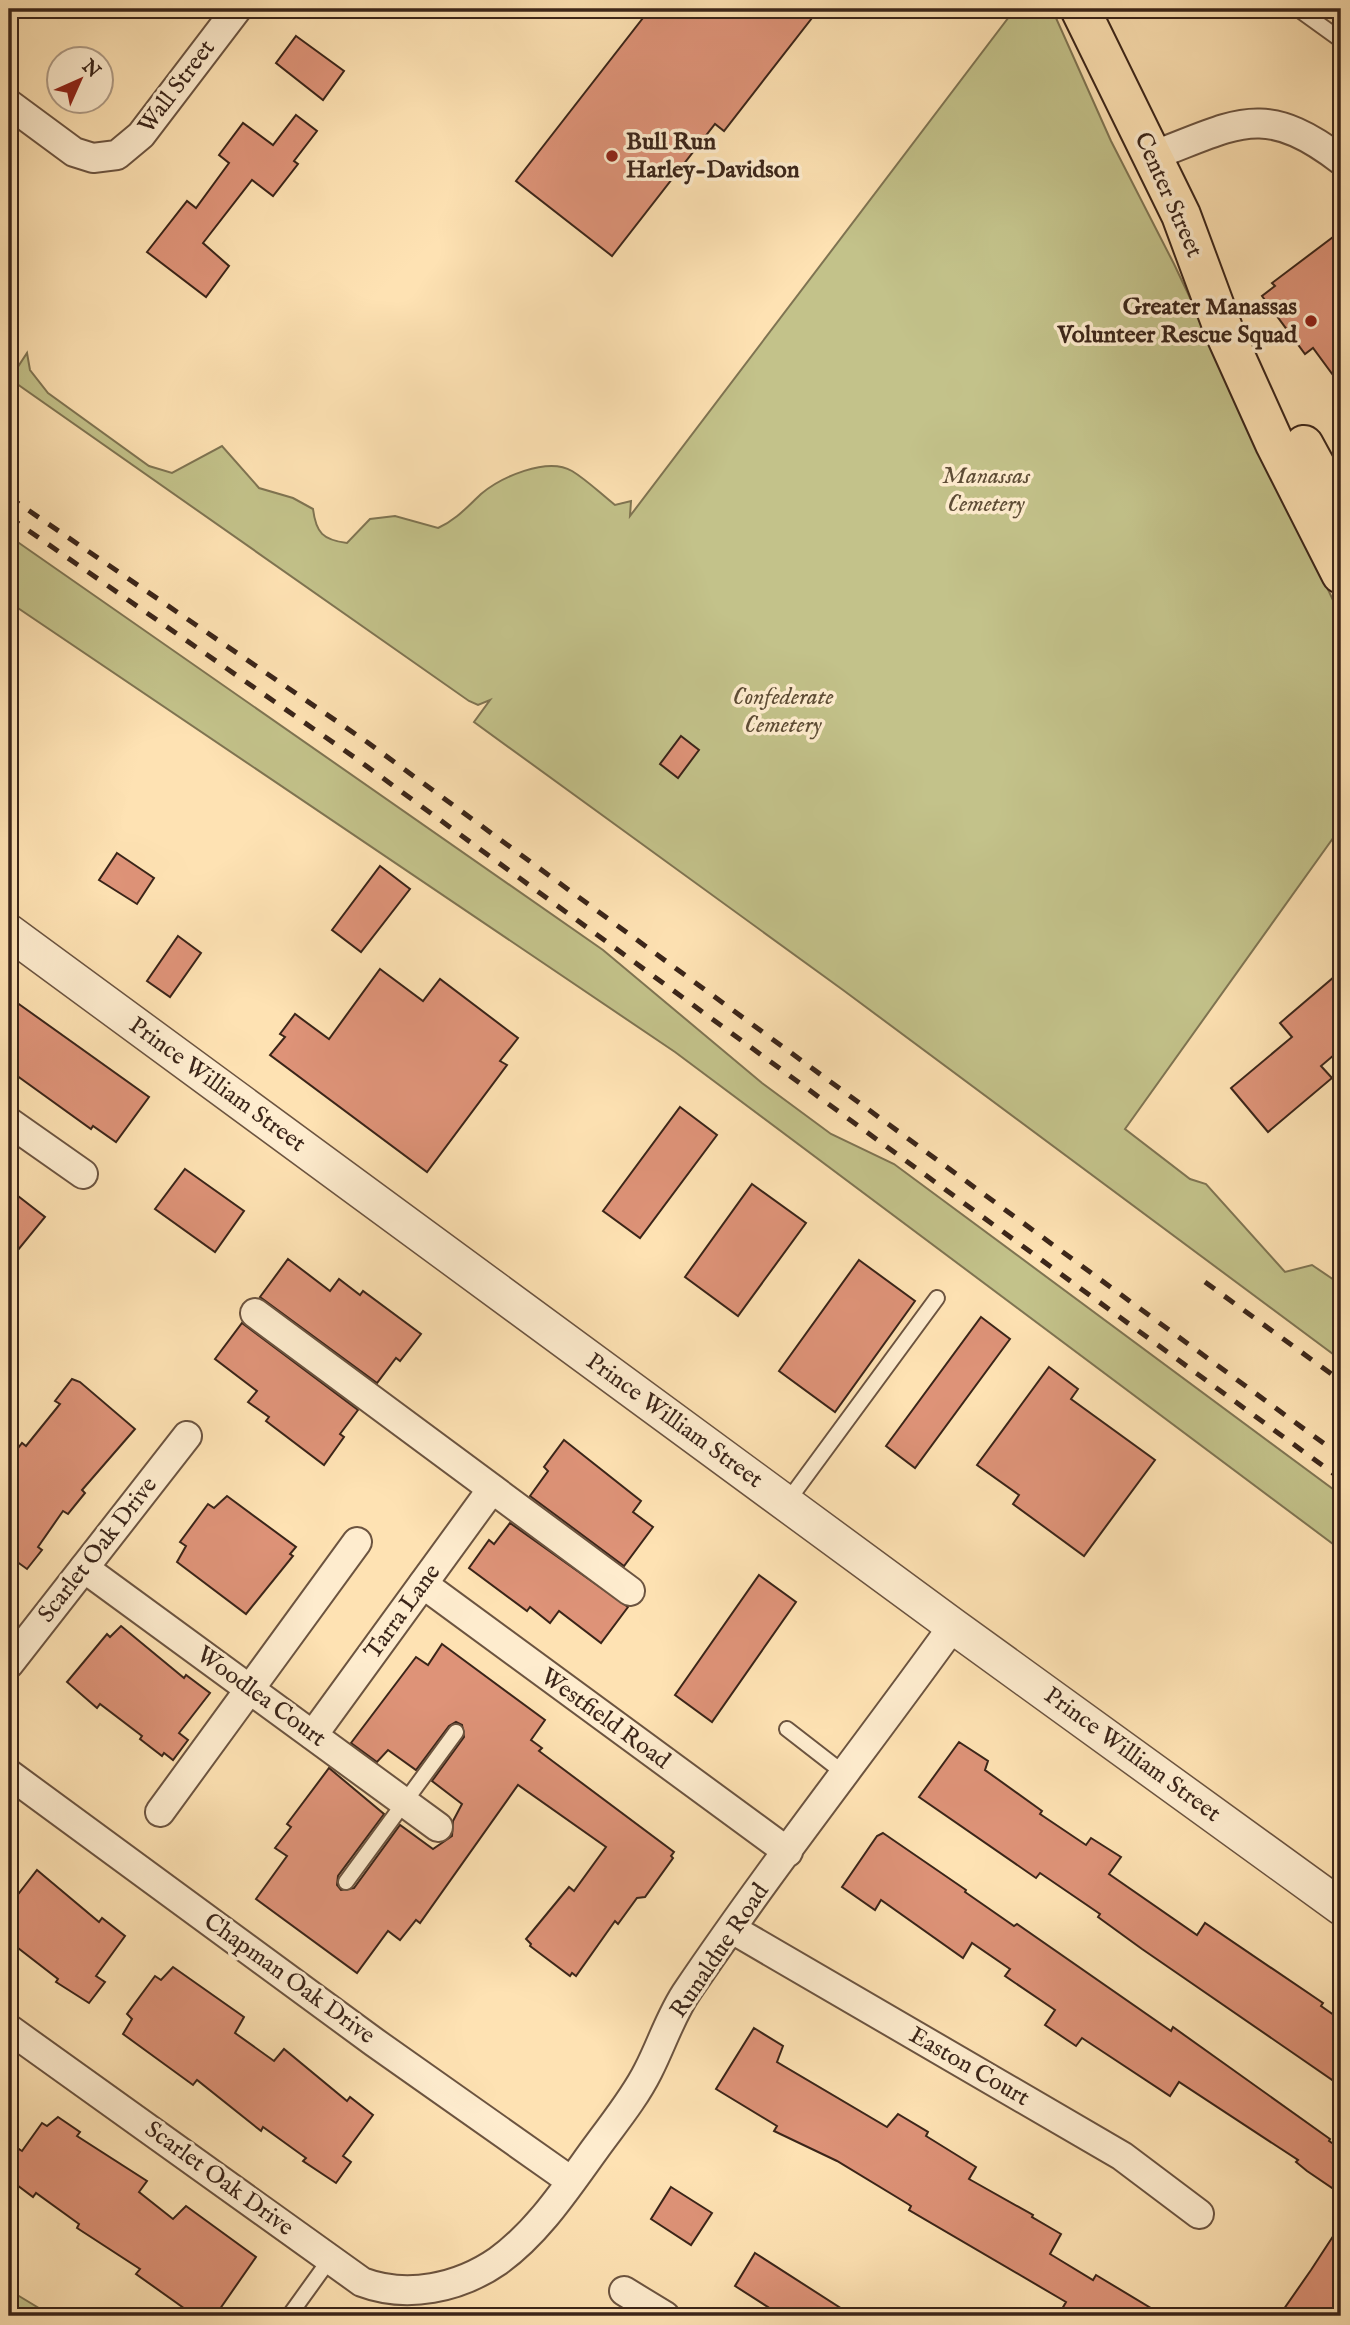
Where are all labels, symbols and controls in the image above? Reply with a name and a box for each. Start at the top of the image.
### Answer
street label: Wall Street [132,34,222,140]
north arrow [46,46,116,116]
text: N [76,54,105,84]
place label: Bull Run Harley-Davidson [626,127,800,186]
street label: Center Street [1127,128,1209,262]
marker: Bull Run Harley-Davidson [604,148,620,164]
place label: Greater Manassas Volunteer Rescue Squad [1056,292,1298,351]
marker: Greater Manassas Volunteer Rescue Squad [1303,313,1319,329]
park label: Manassas Cemetery [942,461,1031,520]
park label: Confederate Cemetery [733,682,833,741]
street label: Prince William Street [122,1010,312,1160]
street label: Prince William Street [579,1346,769,1496]
street label: Scarlet Oak Drive [31,1471,165,1629]
street label: Tarra Lane [358,1558,448,1666]
street label: Woodlea Court [190,1640,332,1754]
street label: Westfield Road [534,1661,676,1777]
street label: Prince William Street [1037,1680,1227,1830]
street label: Runaldue Road [664,1878,777,2024]
street label: Chapman Oak Drive [197,1906,381,2052]
street label: Easton Court [903,2020,1035,2114]
street label: Scarlet Oak Drive [138,2114,300,2244]

